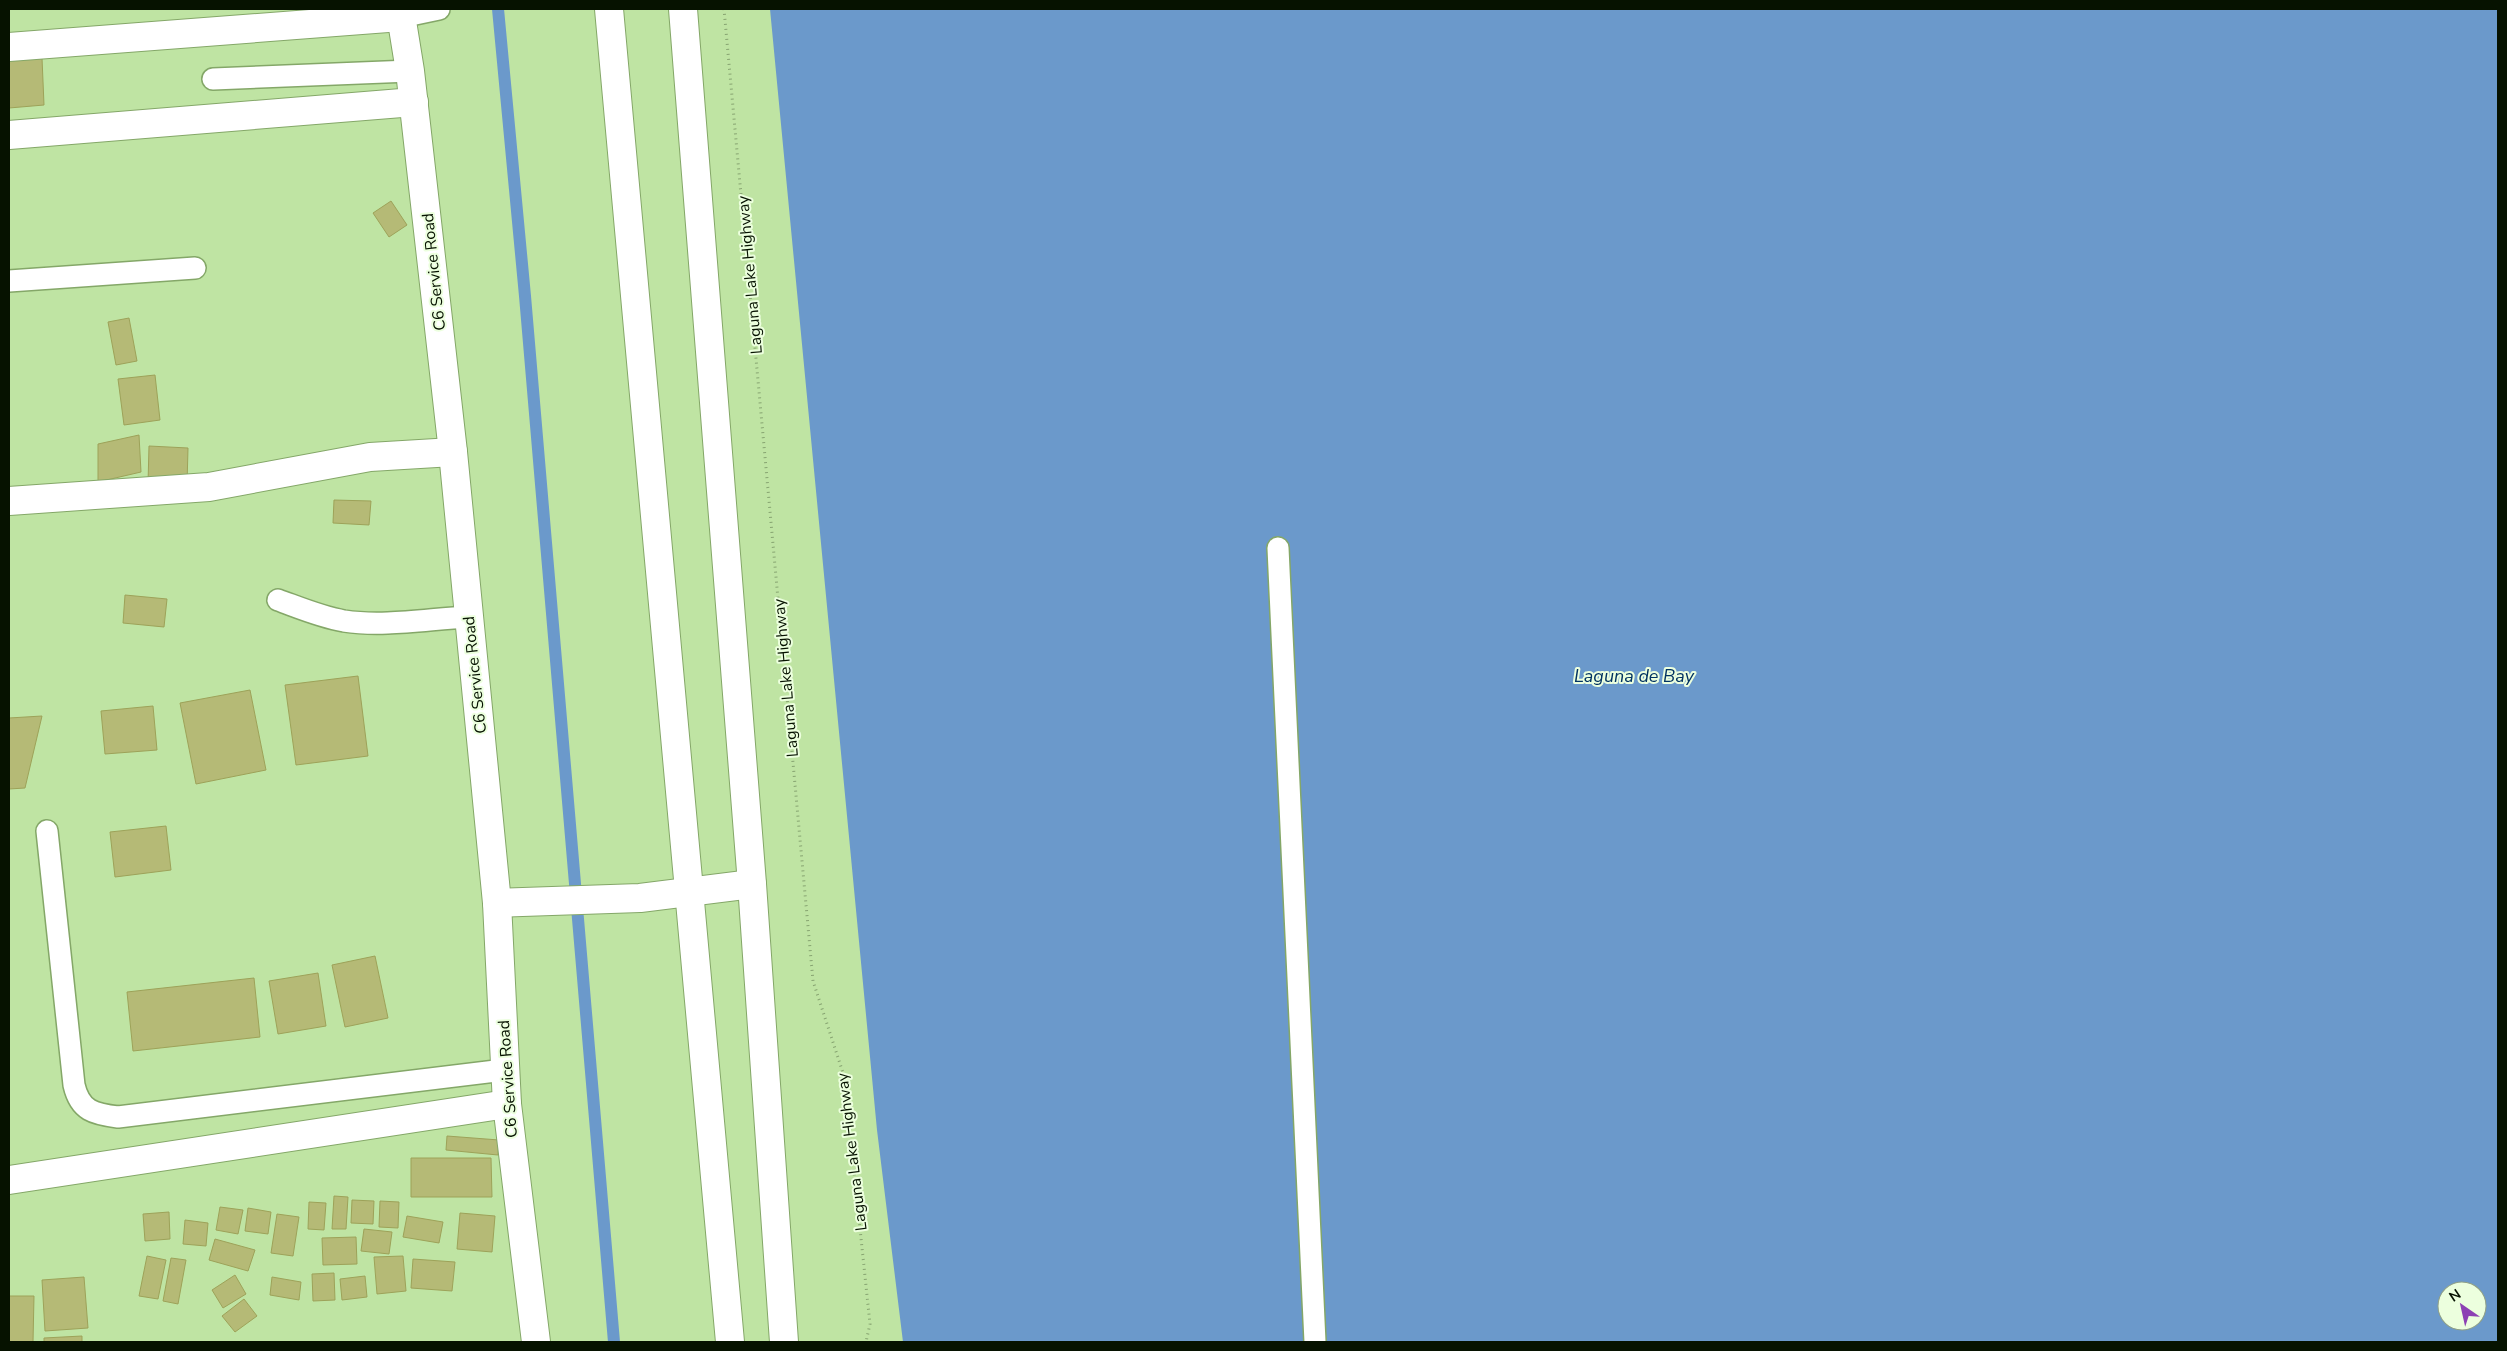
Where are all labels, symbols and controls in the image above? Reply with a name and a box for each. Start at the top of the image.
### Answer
street label: Laguna Lake Highway [732,194,768,355]
street label: C6 Service Road [417,212,451,332]
street label: Laguna Lake Highway [768,597,804,758]
street label: C6 Service Road [458,615,492,735]
water label: Laguna de Bay [1574,664,1695,688]
street label: C6 Service Road [493,1019,523,1139]
street label: Laguna Lake Highway [831,1071,873,1232]
north arrow [2437,1281,2487,1331]
text: N [2445,1285,2465,1306]

